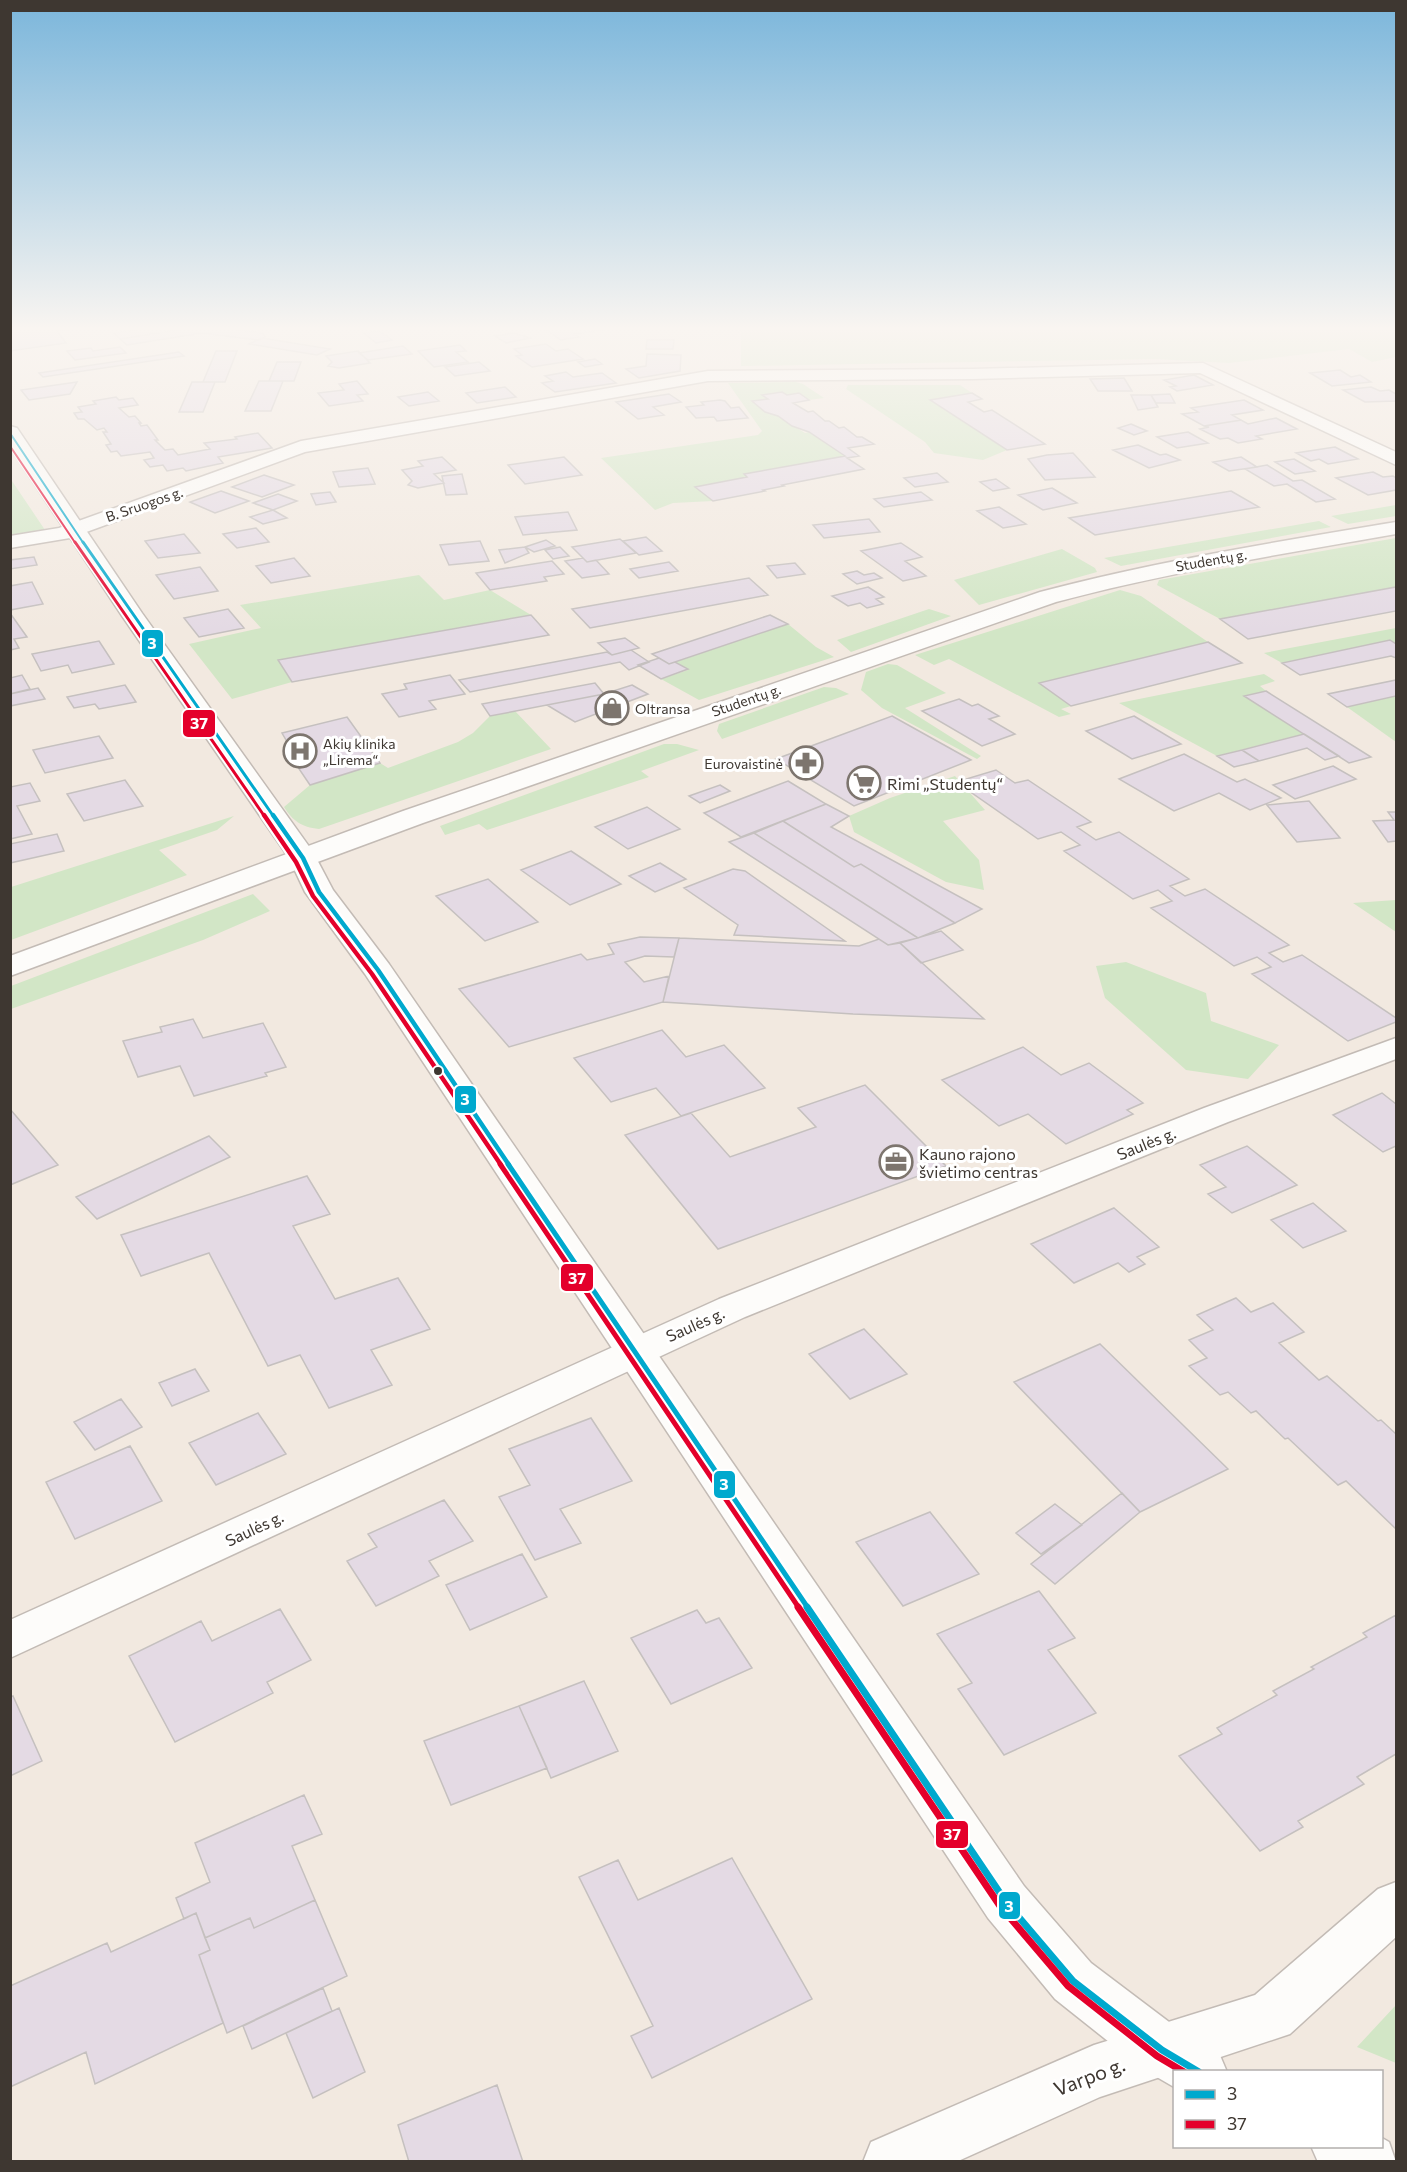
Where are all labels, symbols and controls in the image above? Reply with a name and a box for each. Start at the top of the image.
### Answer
street label: B. Sruogos g. [103,483,185,525]
street label: Studentų g. [1174,545,1248,575]
line badge: 3 [141,629,164,658]
text: 3 [147,633,157,652]
street label: Studentų g. [709,680,783,720]
shop icon: Oltransa [594,690,630,726]
place label: Oltransa [635,700,690,717]
line badge: 37 [182,709,216,738]
text: 37 [190,713,208,732]
hospital icon: Akių klinika „Lirema“ [282,733,318,769]
place label: Akių klinika „Lirema“ [323,735,396,768]
pharmacy icon: Eurovaistinė [788,745,824,781]
place label: Eurovaistinė [704,755,783,772]
supermarket icon: Rimi „Studentų“ [846,765,882,801]
place label: Rimi „Studentų“ [887,774,1003,793]
unlabelled marker [432,1065,444,1077]
line badge: 3 [454,1085,477,1114]
text: 3 [460,1089,470,1108]
street label: Saulės g. [1114,1123,1178,1163]
office icon: Kauno rajono švietimo centras [878,1144,914,1180]
place label: Kauno rajono švietimo centras [919,1144,1038,1181]
line badge: 37 [560,1263,594,1292]
text: 37 [568,1268,586,1287]
street label: Saulės g. [663,1303,727,1345]
line badge: 3 [713,1470,736,1499]
text: 3 [719,1474,729,1493]
street label: Saulės g. [222,1506,286,1550]
line badge: 37 [935,1820,969,1849]
text: 37 [943,1824,961,1843]
line badge: 3 [998,1891,1021,1920]
text: 3 [1004,1896,1014,1915]
street label: Varpo g. [1050,2051,1128,2101]
legend [1173,2070,1383,2148]
text: 3 [1227,2082,1237,2104]
text: 37 [1227,2112,1247,2134]

